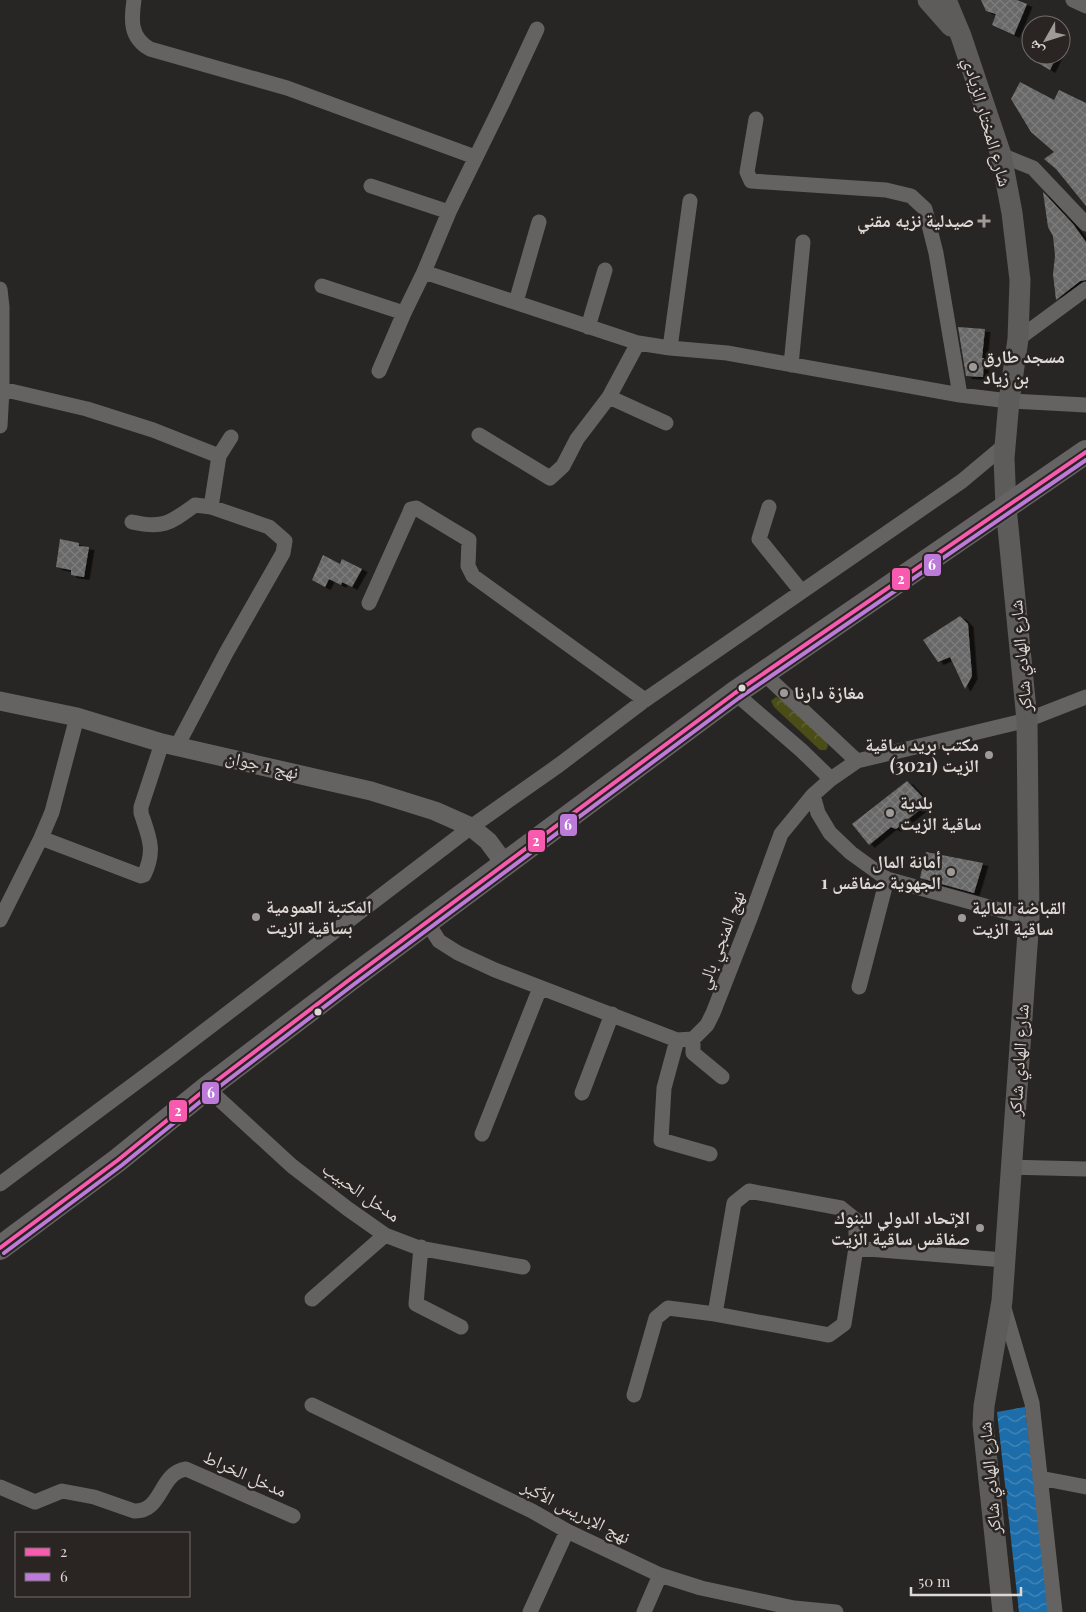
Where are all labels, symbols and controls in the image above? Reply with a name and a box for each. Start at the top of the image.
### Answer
north arrow [1021,15,1071,65]
text: ش [1023,37,1048,60]
street label: شارع المختار الزيادي [955,54,1018,190]
place label: صيدلية نزيه مقني [857,208,974,235]
marker: صيدلية نزيه مقني [978,215,990,227]
place label: مسجد طارق بن زياد [983,344,1065,389]
marker: مسجد طارق بن زياد [967,361,979,373]
line badge: 6 [923,553,942,577]
text: 6 [928,555,936,574]
line badge: 2 [891,567,911,591]
text: 2 [897,569,905,588]
street label: شارع الهادي شاكر [1003,599,1041,714]
place label: مغازة دارنا [794,680,864,704]
unlabelled marker [737,683,747,693]
marker: مغازة دارنا [778,687,790,699]
place label: مكتب بريد ساقية الزيت (3021) [865,732,979,777]
street label: نهج 1 جوان [223,744,301,785]
marker: مكتب بريد ساقية الزيت (3021) [983,749,995,761]
place label: بلدية ساقية الزيت [900,790,982,835]
marker: بلدية ساقية الزيت [884,807,896,819]
line badge: 6 [559,813,578,837]
text: 6 [564,815,572,834]
line badge: 2 [527,829,546,853]
text: 2 [532,831,540,850]
place label: أمانة المال الجهوية صفاقس 1 [821,849,941,894]
marker: أمانة المال الجهوية صفاقس 1 [945,866,957,878]
street label: نهج المنجي بالي [690,887,753,994]
place label: المكتبة العمومية بساقية الزيت [266,894,372,939]
place label: القباضة المالية ساقية الزيت [972,895,1066,940]
marker: المكتبة العمومية بساقية الزيت [250,911,262,923]
marker: القباضة المالية ساقية الزيت [956,912,968,924]
street label: شارع الهادي شاكر [1002,1003,1037,1118]
unlabelled marker [313,1007,323,1017]
line badge: 6 [201,1081,220,1105]
text: 6 [207,1083,215,1102]
line badge: 2 [168,1099,188,1123]
text: 2 [174,1101,182,1120]
street label: مدخل الحبيب [318,1156,405,1227]
place label: الإتحاد الدولي للبنوك صفاقس ساقية الزيت [831,1205,970,1250]
marker: الإتحاد الدولي للبنوك صفاقس ساقية الزيت [974,1222,986,1234]
street label: شارع الهادي شاكر [972,1421,1010,1536]
street label: مدخل الخراط [200,1444,291,1502]
street label: نهج الإدريس الأكبر [517,1473,635,1550]
legend [15,1532,190,1597]
text: 2 [60,1541,67,1561]
scale bar [911,1564,1021,1596]
text: 6 [60,1566,68,1586]
text: 50 m [918,1571,951,1591]

